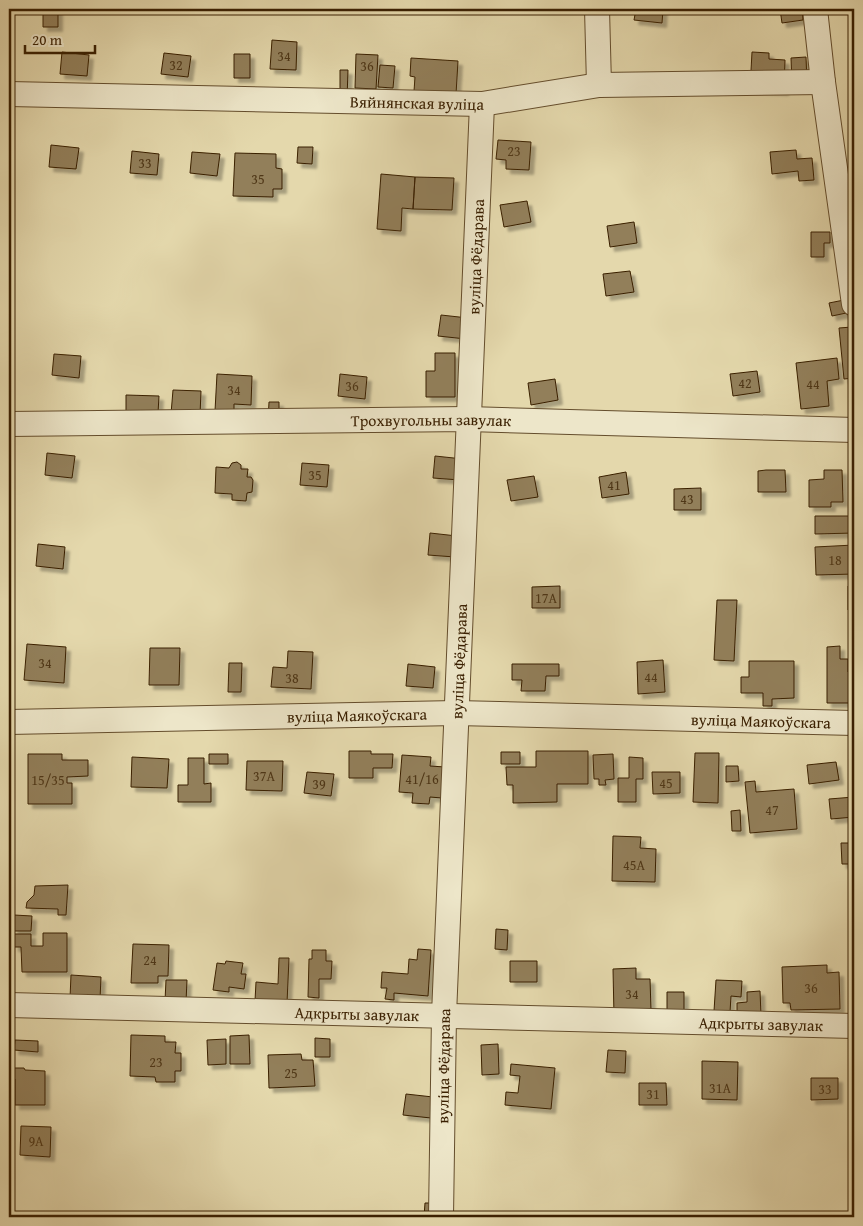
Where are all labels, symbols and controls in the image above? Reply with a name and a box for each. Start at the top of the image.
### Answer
scale bar [25,22,95,54]
text: 20 m [32,29,63,50]
house number: 34 [277,46,291,66]
house number: 32 [169,55,183,75]
house number: 36 [360,56,374,76]
street label: Вяйнянская вуліца [350,89,485,116]
house number: 23 [507,141,521,161]
house number: 33 [138,153,152,173]
house number: 35 [251,169,265,189]
street label: вуліца Фёдарава [461,198,490,315]
house number: 42 [738,373,752,393]
house number: 44 [806,374,820,394]
house number: 36 [345,376,359,396]
house number: 34 [227,380,241,400]
street label: Трохвугольны завулак [351,407,512,432]
house number: 35 [308,465,322,485]
house number: 41 [607,475,621,495]
house number: 43 [680,489,694,509]
house number: 18 [828,550,842,570]
house number: 17А [535,588,557,608]
street label: вуліца Фёдарава [444,603,473,720]
house number: 34 [38,653,52,673]
house number: 44 [644,667,658,687]
house number: 38 [285,668,299,688]
street label: вуліца Маякоўскага [287,702,428,728]
street label: вуліца Маякоўскага [691,707,831,734]
house number: 37А [253,766,275,786]
house number: 41/16 [405,769,439,789]
house number: 15/35 [31,770,65,790]
house number: 45 [659,773,673,793]
house number: 39 [312,774,326,794]
house number: 47 [765,800,779,820]
house number: 45А [623,855,645,875]
house number: 24 [143,950,157,970]
house number: 36 [804,978,818,998]
house number: 34 [625,984,639,1004]
street label: Адкрыты завулак [294,1000,420,1027]
street label: вуліца Фёдарава [430,1007,456,1124]
street label: Адкрыты завулак [698,1010,824,1037]
house number: 23 [149,1052,163,1072]
house number: 25 [284,1063,298,1083]
house number: 31А [709,1078,731,1098]
house number: 33 [818,1079,832,1099]
house number: 31 [646,1084,660,1104]
house number: 9А [28,1131,44,1151]

